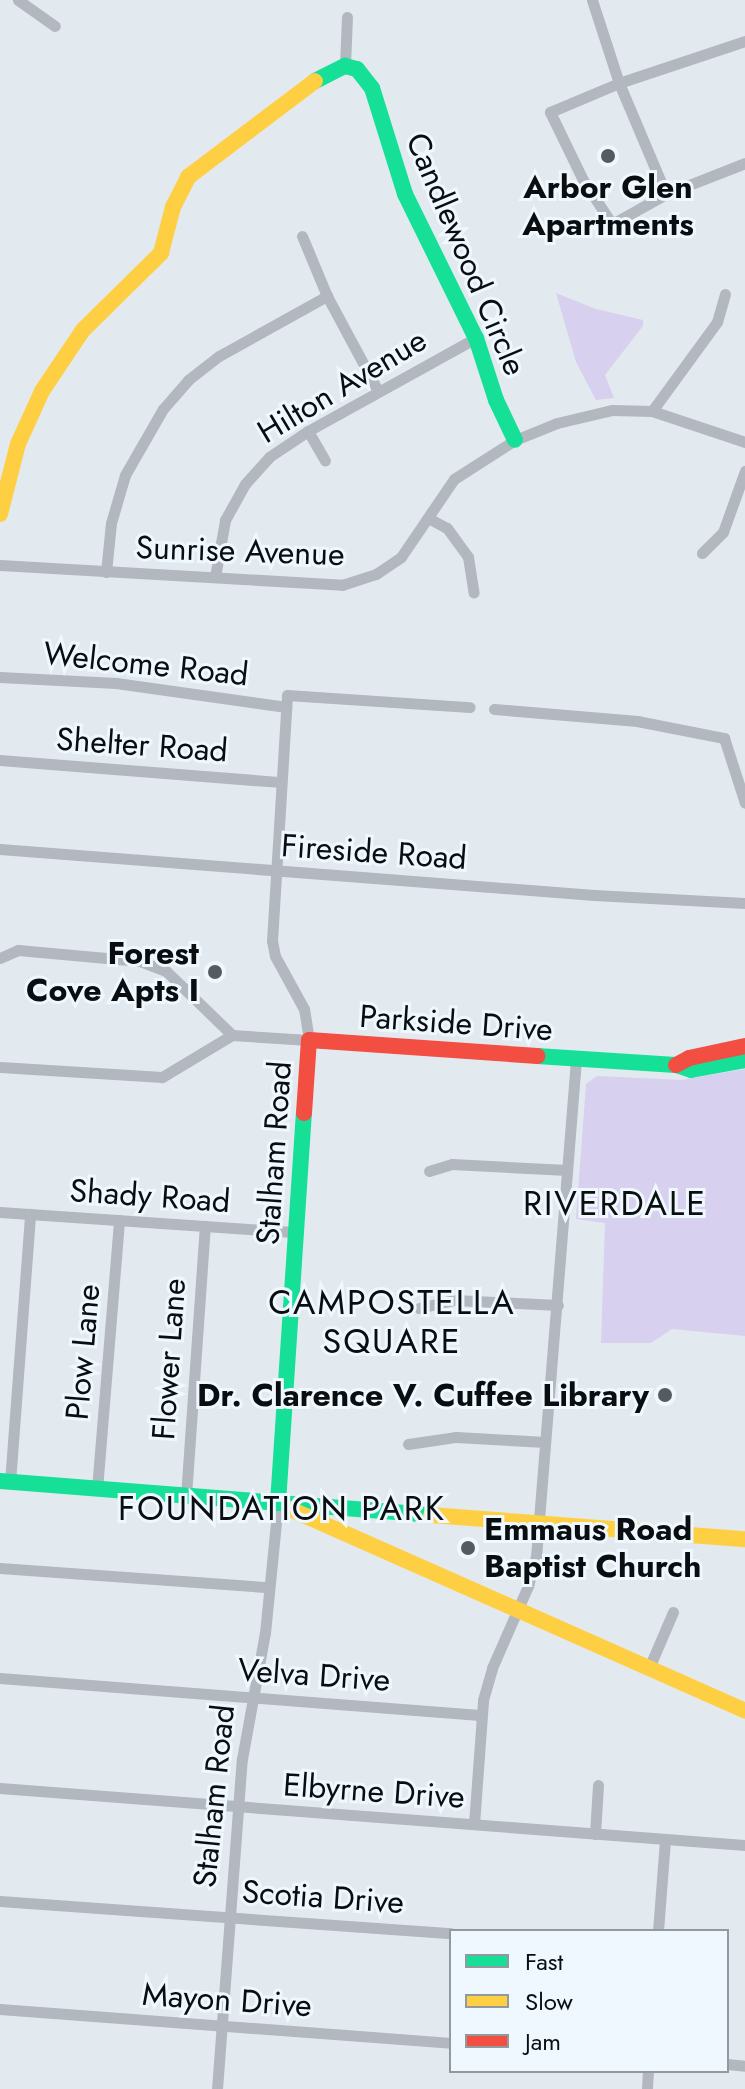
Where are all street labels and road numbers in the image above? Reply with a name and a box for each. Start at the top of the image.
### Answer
street label: Candlewood Circle [398,127,534,381]
street label: Hilton Avenue [251,321,433,451]
street label: Sunrise Avenue [135,528,345,574]
street label: Welcome Road [42,634,250,694]
street label: Shelter Road [55,720,229,770]
street label: Fireside Road [280,826,468,878]
street label: Parkside Drive [358,997,554,1049]
street label: Stalham Road [248,1060,300,1246]
street label: Shady Road [69,1171,231,1221]
street label: Flower Lane [144,1277,194,1441]
street label: Plow Lane [58,1282,108,1422]
street label: Velva Drive [237,1651,391,1699]
street label: Stalham Road [185,1703,243,1889]
street label: Elbyrne Drive [282,1766,466,1816]
street label: Scotia Drive [241,1872,405,1922]
street label: Mayon Drive [141,1975,313,2025]

